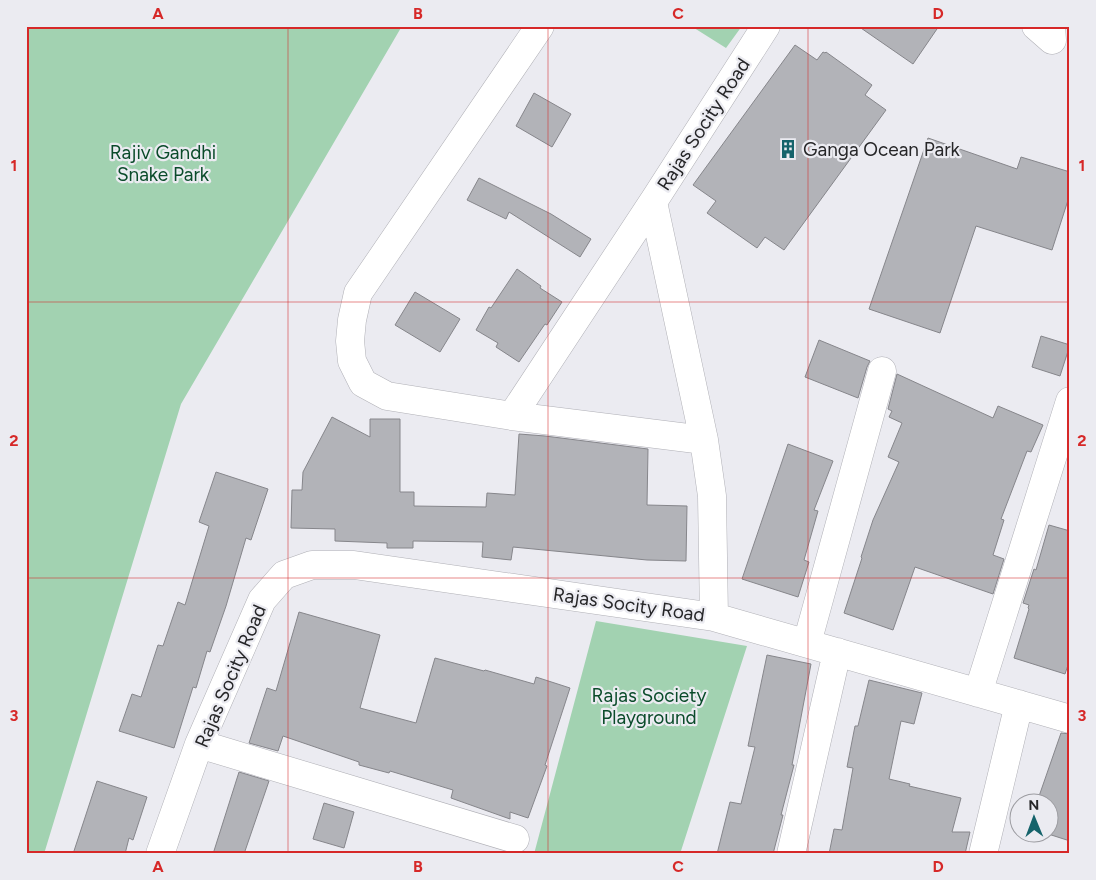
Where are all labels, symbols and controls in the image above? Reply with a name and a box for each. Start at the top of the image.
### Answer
text: A [152,4,164,23]
text: B [413,4,423,23]
text: C [672,4,684,23]
text: D [932,4,944,23]
street label: Rajas Socity Road [652,54,755,195]
building icon: Ganga Ocean Park [777,138,799,160]
place label: Ganga Ocean Park [803,138,961,161]
park label: Rajiv Gandhi Snake Park [110,141,216,186]
text: 1 [11,156,17,175]
text: 1 [1079,156,1085,175]
text: 2 [9,431,19,450]
text: 2 [1077,431,1087,450]
street label: Rajas Socity Road [552,582,706,627]
street label: Rajas Socity Road [190,601,271,751]
park label: Rajas Society Playground [592,684,706,729]
text: 3 [10,706,19,725]
text: 3 [1078,706,1087,725]
north arrow [1008,792,1058,842]
text: N [1028,797,1039,814]
text: A [152,857,164,876]
text: B [413,857,423,876]
text: C [672,857,684,876]
text: D [932,857,944,876]

